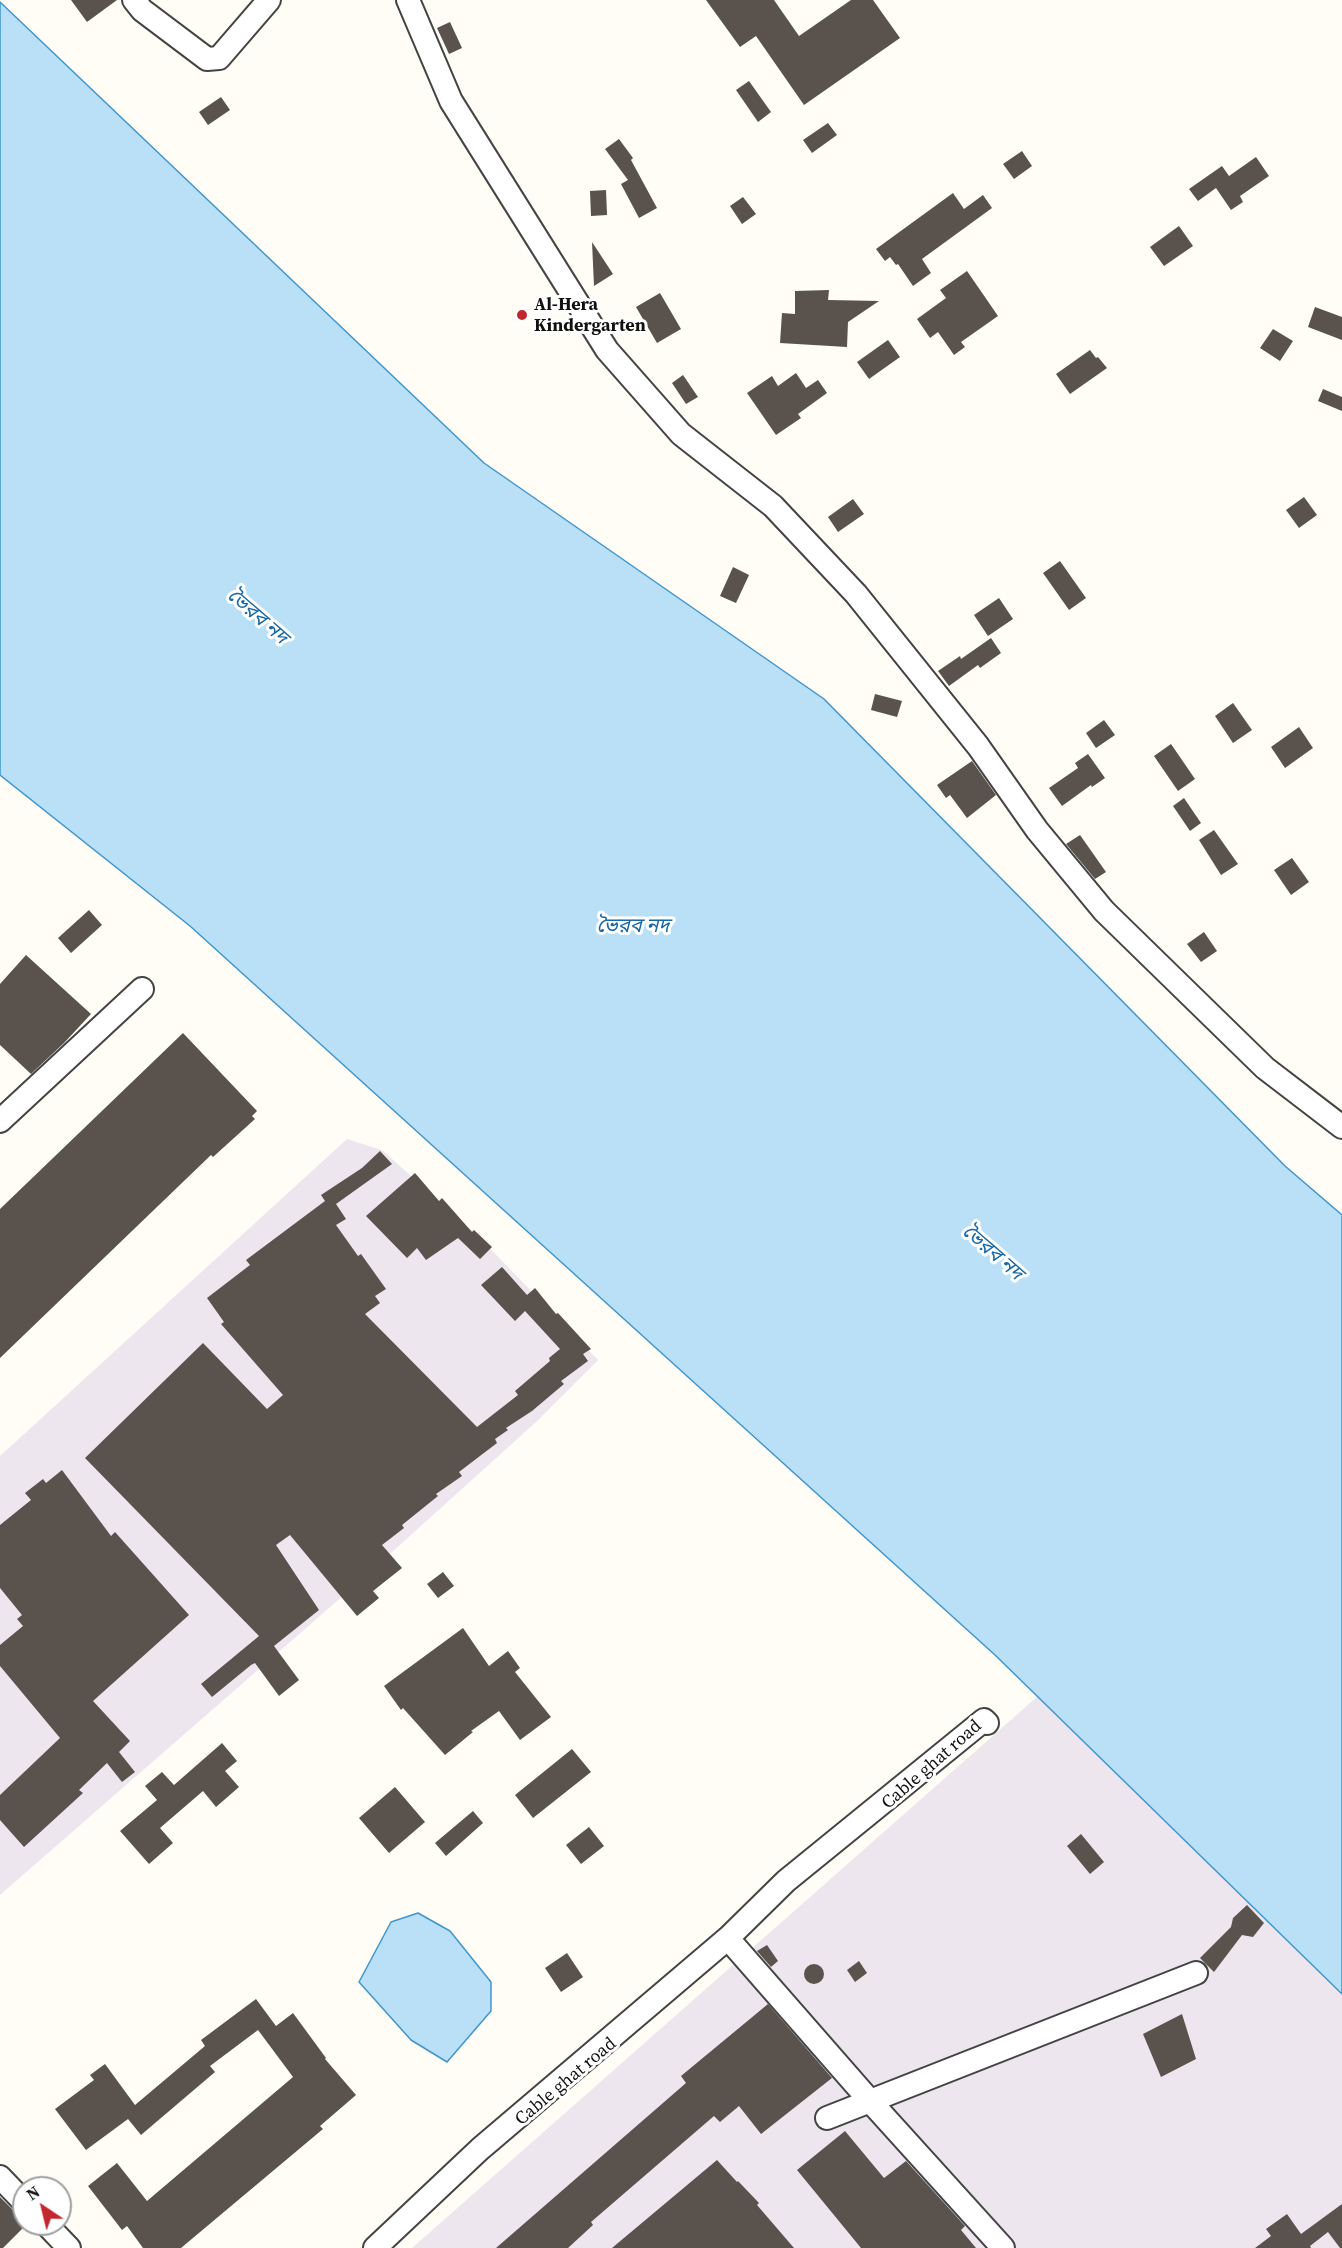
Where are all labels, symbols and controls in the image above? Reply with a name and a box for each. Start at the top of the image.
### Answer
place label: Al-Hera Kindergarten [534,294,646,336]
marker: Al-Hera Kindergarten [515,308,529,322]
water label: ভৈরব নদ [222,584,292,650]
water label: ভৈরব নদ [597,915,669,939]
water label: ভৈরব নদ [957,1220,1027,1286]
street label: Cable ghat road [878,1716,986,1814]
street label: Cable ghat road [511,2033,621,2131]
north arrow [12,2176,72,2236]
text: N [22,2181,44,2205]

